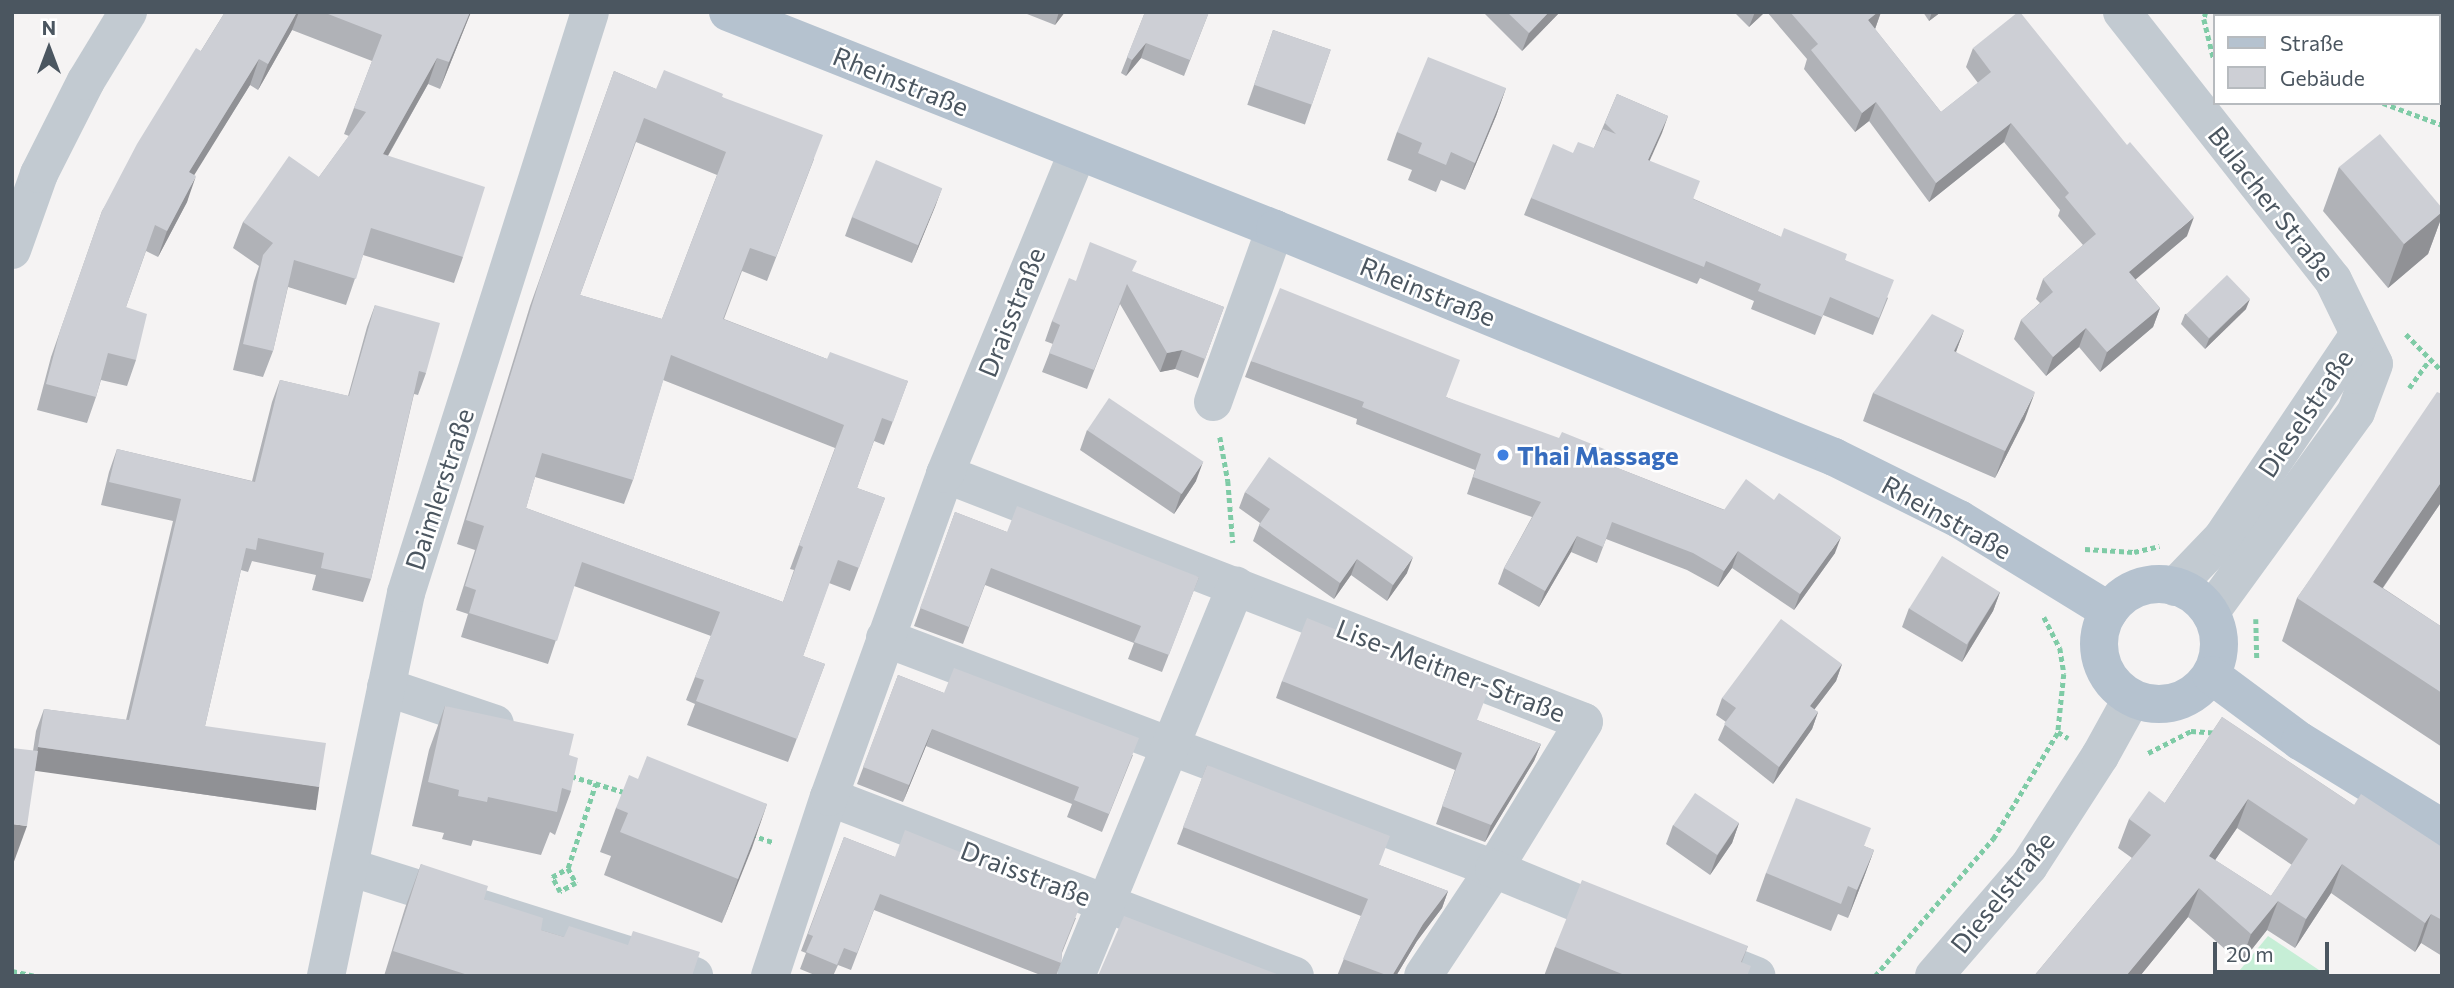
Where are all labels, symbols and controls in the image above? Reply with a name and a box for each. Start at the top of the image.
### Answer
north arrow [14,14,84,84]
legend [2212,14,2440,105]
text: N [42,16,56,39]
text: Straße [2280,30,2344,55]
street label: Rheinstraße [829,40,973,122]
text: Gebäude [2280,65,2365,90]
street label: Bulacher Straße [2202,120,2342,286]
street label: Draisstraße [971,243,1051,381]
street label: Rheinstraße [1356,250,1500,332]
street label: Dieselstraße [2251,343,2359,483]
street label: Daimlerstraße [398,404,480,574]
place label: Thai Massage [1517,439,1679,471]
marker: Thai Massage [1495,447,1511,463]
street label: Rheinstraße [1877,469,2017,565]
street label: Lise-Meitner-Straße [1332,612,1570,728]
street label: Dieselstraße [1944,825,2060,959]
street label: Draisstraße [956,834,1096,912]
scale bar [2216,928,2332,972]
text: 20 m [2226,941,2274,966]

